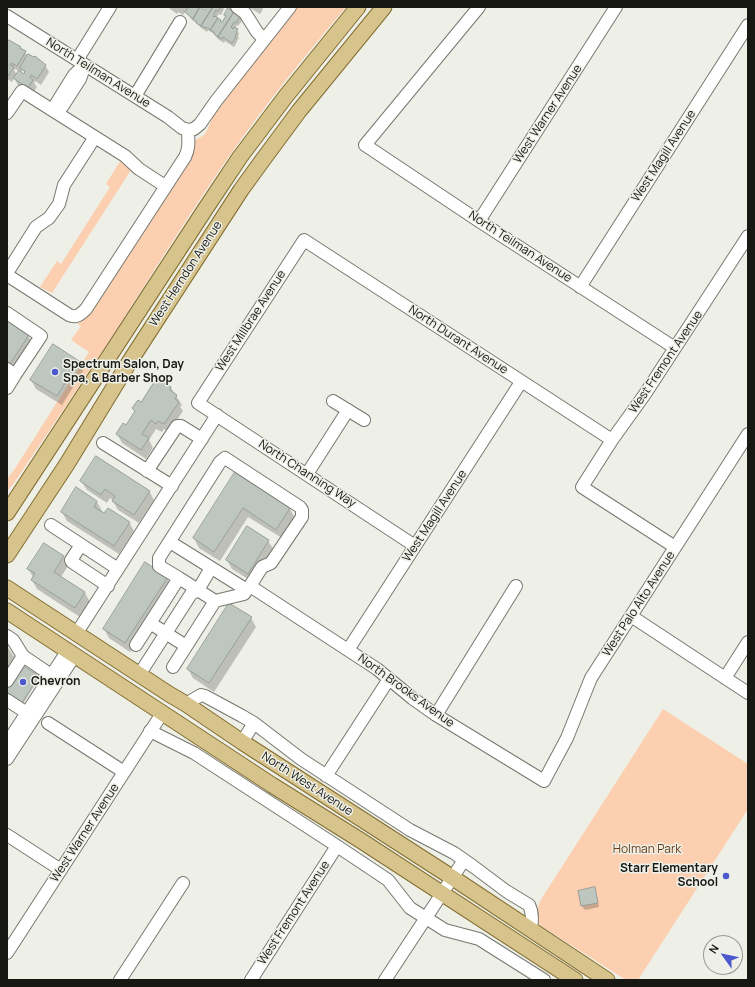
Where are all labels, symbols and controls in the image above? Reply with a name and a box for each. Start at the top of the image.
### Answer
street label: North Teilman Avenue [43,35,153,111]
street label: West Warner Avenue [511,62,585,166]
street label: West Magill Avenue [629,107,699,205]
street label: North Teilman Avenue [466,208,574,286]
street label: West Herndon Avenue [147,219,225,329]
street label: West Millbrae Avenue [213,268,289,374]
street label: North Durant Avenue [406,303,510,377]
street label: West Fremont Avenue [626,308,706,416]
place label: Spectrum Salon, Day Spa, & Barber Shop [63,358,184,386]
marker: Spectrum Salon, Day Spa, & Barber Shop [50,367,60,377]
street label: North Channing Way [256,437,358,511]
street label: West Magill Avenue [400,467,470,565]
street label: West Palo Alto Avenue [600,549,678,659]
street label: North Brooks Avenue [355,651,457,731]
place label: Chevron [31,675,81,689]
marker: Chevron [18,677,28,687]
street label: North West Avenue [259,749,355,819]
street label: West Warner Avenue [48,781,122,885]
park label: Holman Park [613,843,681,857]
street label: West Fremont Avenue [255,858,333,968]
place label: Starr Elementary School [620,862,718,890]
marker: Starr Elementary School [721,871,731,881]
north arrow [703,935,743,975]
text: N [705,941,722,956]

